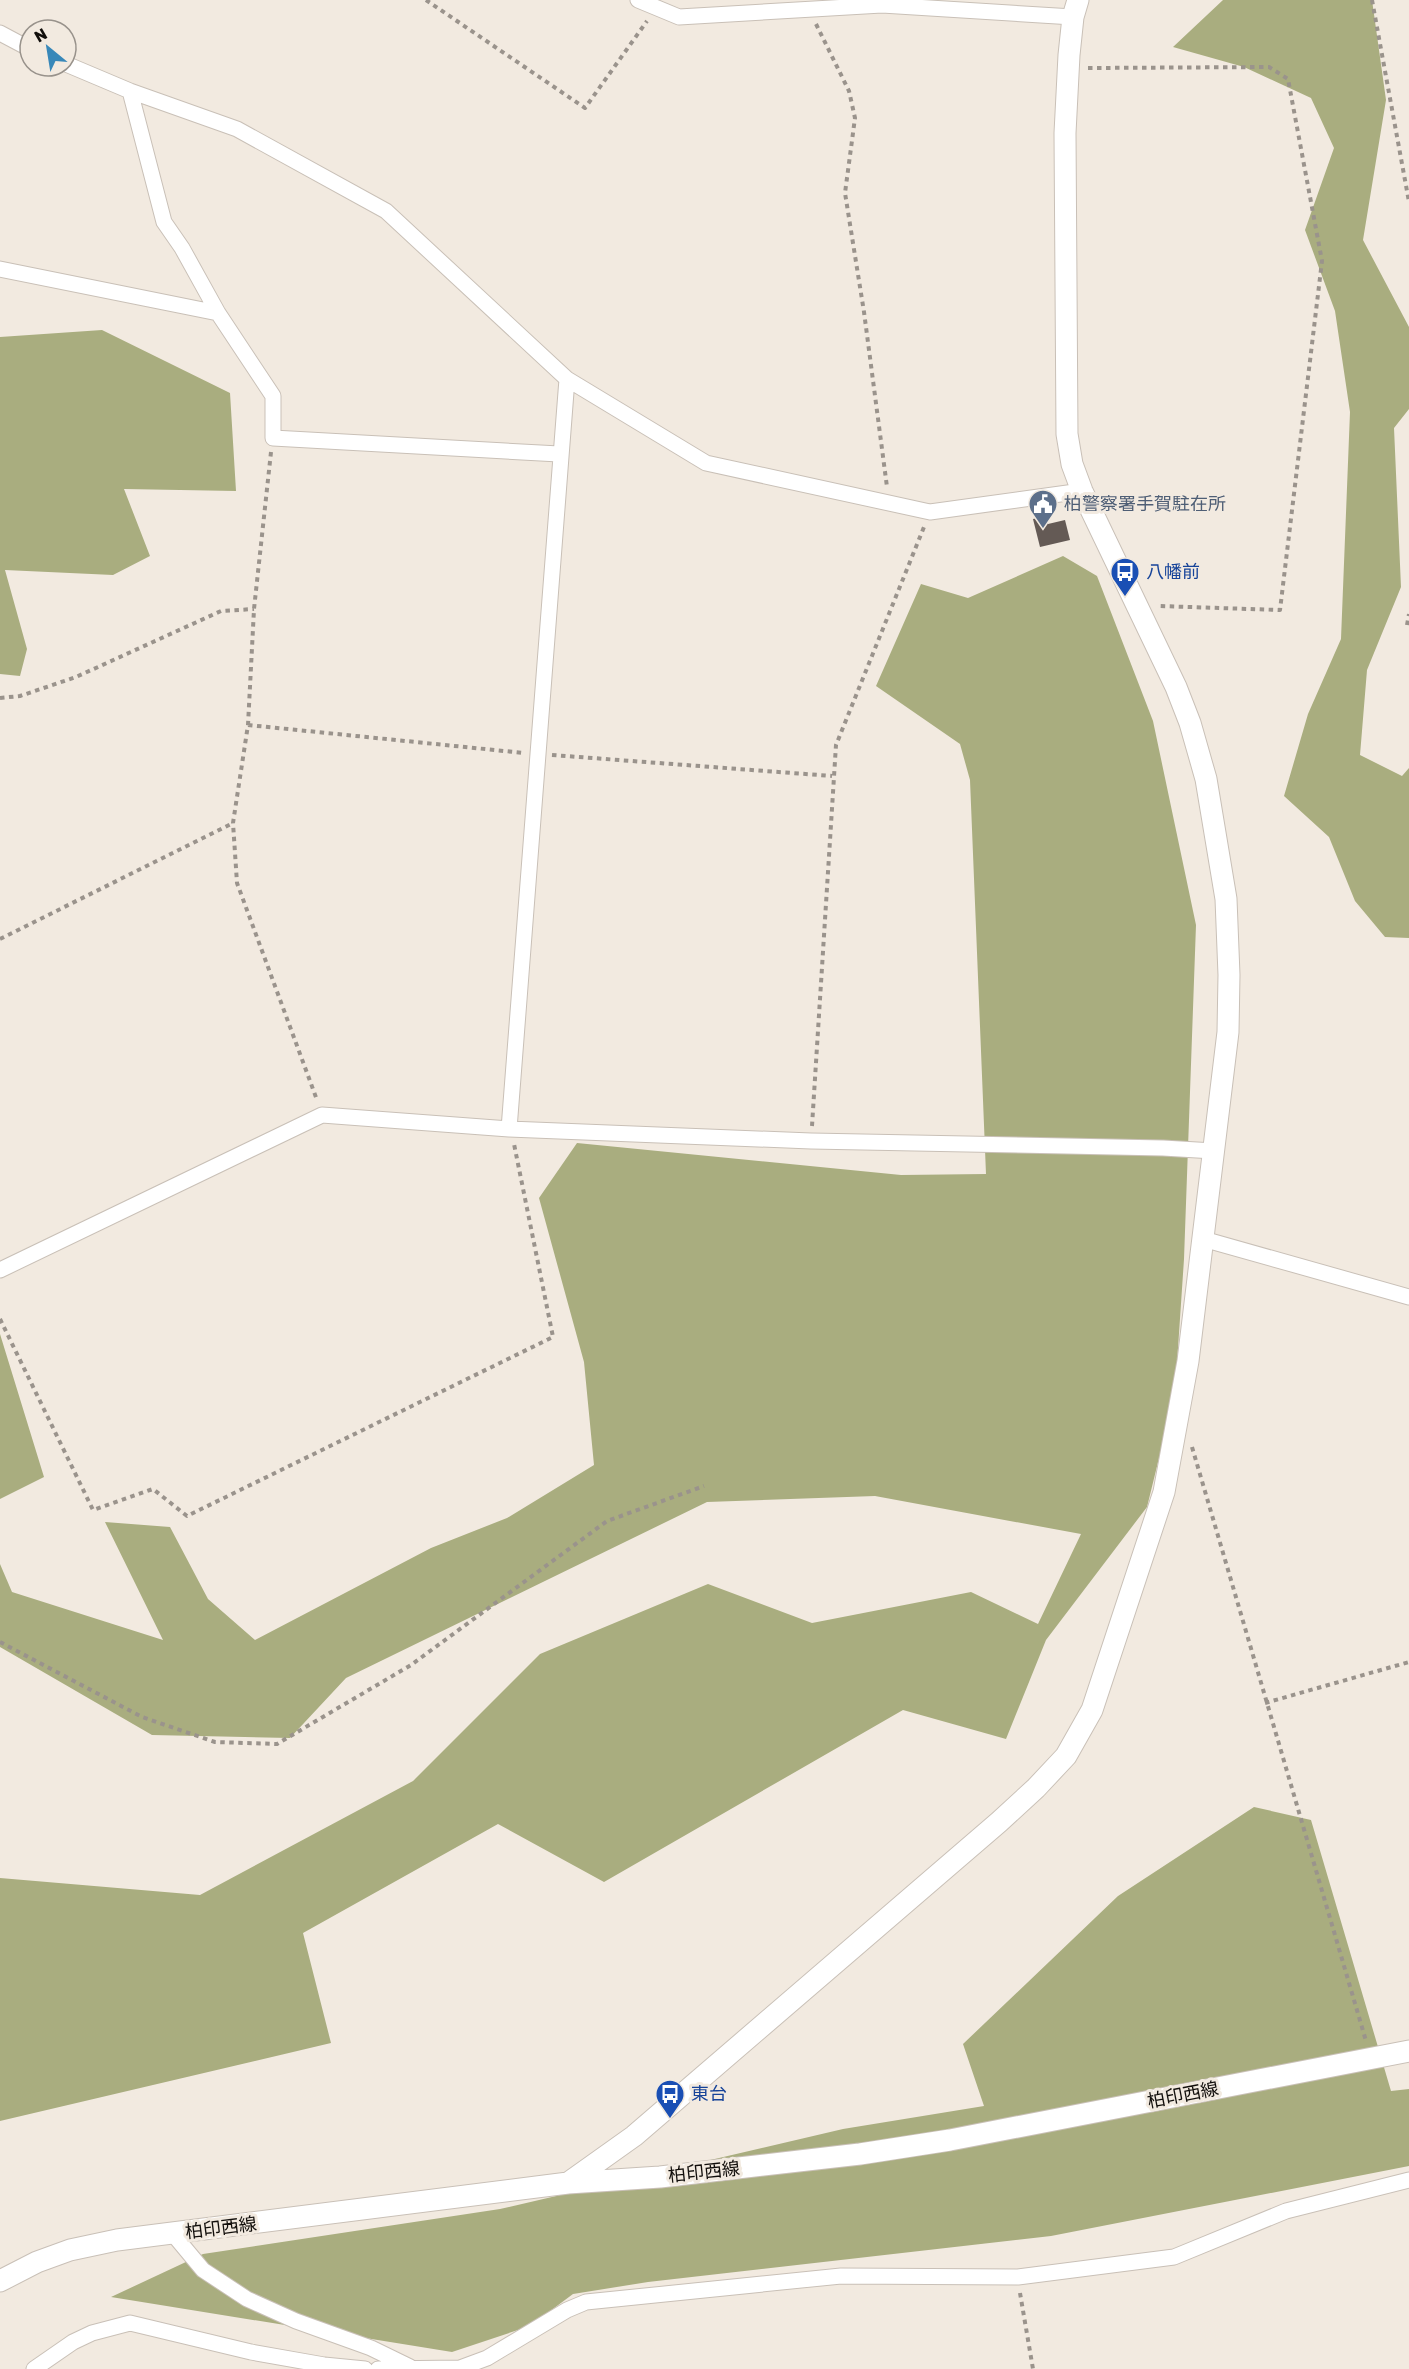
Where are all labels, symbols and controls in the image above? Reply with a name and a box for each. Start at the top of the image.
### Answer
north arrow [18,18,78,78]
text: N [31,24,50,47]
public building icon: 柏警察署手賀駐在所 [1027,488,1059,530]
place label: 柏警察署手賀駐在所 [1064,493,1226,515]
bus stop icon: 八幡前 [1109,556,1141,598]
place label: 八幡前 [1146,561,1200,583]
street label: 柏印西線 [1146,2077,1220,2113]
bus stop icon: 東台 [654,2078,686,2120]
place label: 東台 [691,2083,727,2105]
street label: 柏印西線 [667,2157,741,2187]
street label: 柏印西線 [184,2213,258,2243]

